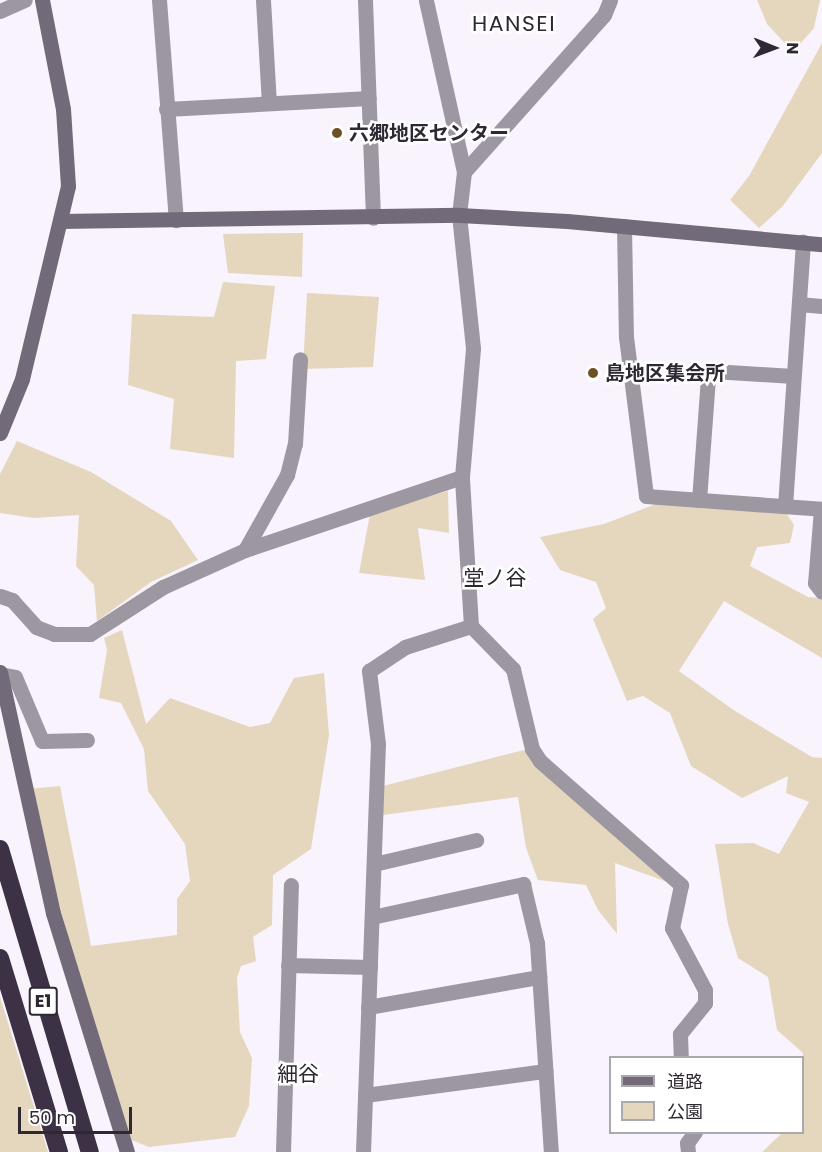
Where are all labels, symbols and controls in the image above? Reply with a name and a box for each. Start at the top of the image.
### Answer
district label: HANSEI [472,11,556,37]
north arrow [744,18,804,78]
text: N [781,42,804,55]
place label: 六郷地区センター [349,121,509,145]
marker: 六郷地区センター [330,126,344,140]
place label: 島地区集会所 [605,361,725,385]
marker: 島地区集会所 [586,366,600,380]
district label: 堂ノ谷 [464,565,526,591]
road number: E1 [28,986,58,1016]
legend [609,1056,804,1134]
district label: 細谷 [277,1061,319,1087]
text: 道路 [667,1069,703,1094]
scale bar [21,1095,135,1133]
text: 公園 [667,1099,703,1124]
text: 50 m [29,1105,75,1130]

